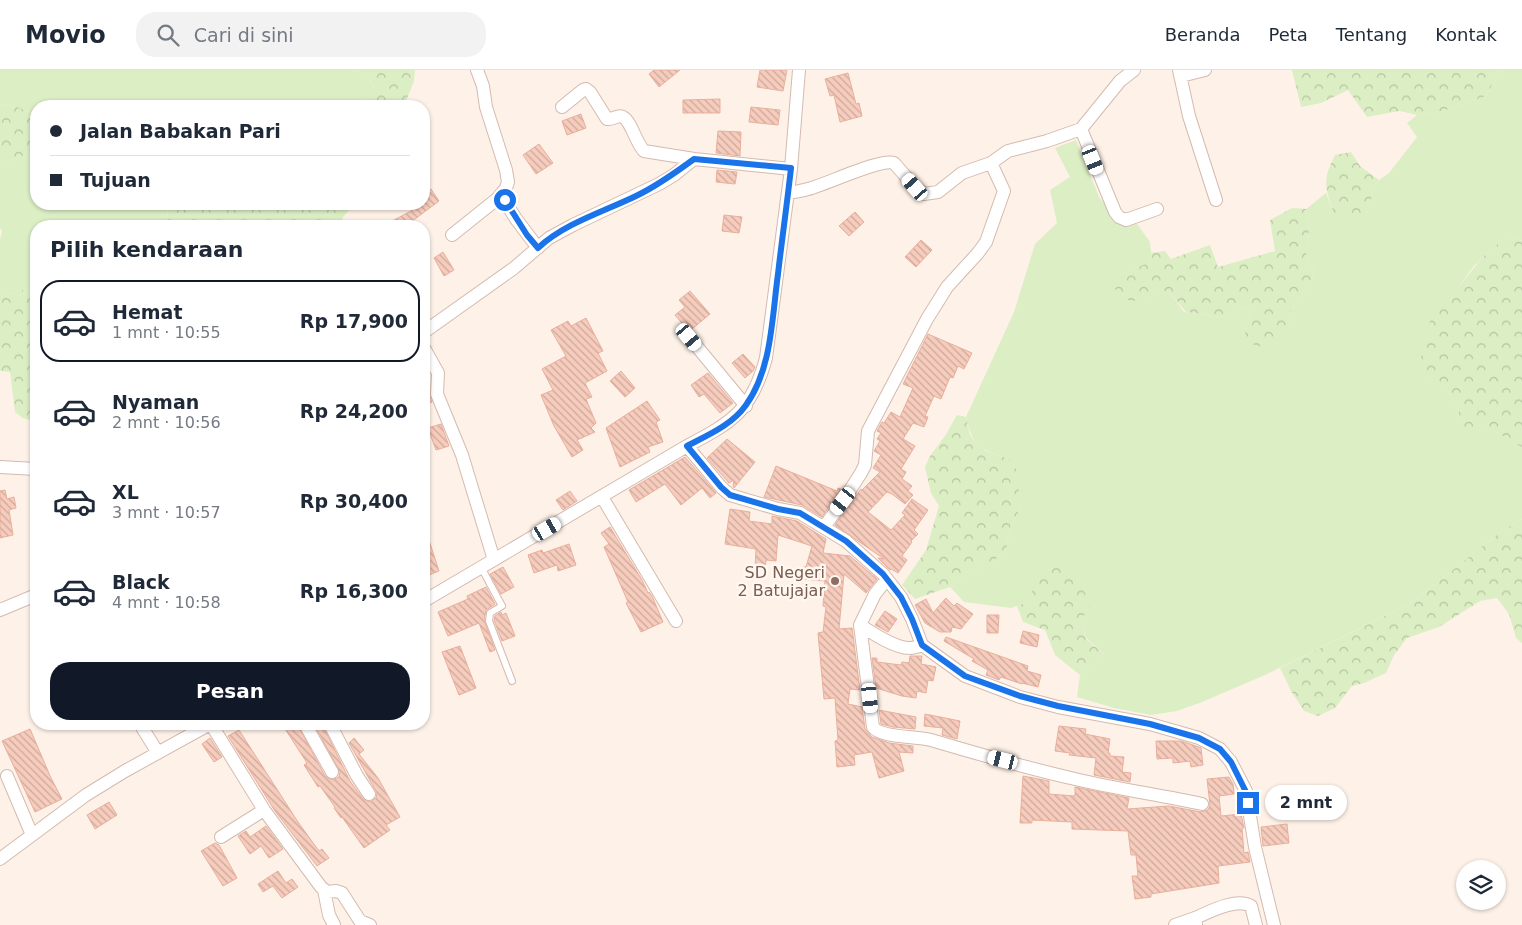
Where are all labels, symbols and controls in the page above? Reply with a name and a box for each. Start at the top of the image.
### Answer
search box [136,12,486,57]
text: Movio [25,21,106,49]
icon: search [154,21,182,49]
text: Cari di sini [194,24,294,46]
text: Beranda [1165,24,1240,45]
text: Peta [1268,24,1308,45]
text: Tentang [1336,24,1407,45]
text: Kontak [1435,24,1497,45]
text: Jalan Babakan Pari [80,120,281,142]
car [1080,143,1105,177]
text: Tujuan [80,169,151,191]
car [899,171,930,203]
route start [494,189,516,211]
text: Pilih kendaraan [50,237,244,262]
icon: car [52,299,97,344]
text: Hemat [112,301,183,323]
text: Rp 17,900 [300,310,408,332]
car [673,321,704,353]
text: 1 mnt · 10:55 [112,323,221,342]
icon: car [52,389,97,434]
text: Nyaman [112,391,199,413]
text: Rp 24,200 [300,400,408,422]
text: 2 mnt · 10:56 [112,413,221,432]
icon: car [52,479,97,524]
text: XL [112,481,139,503]
car [827,485,858,517]
text: Rp 30,400 [300,490,408,512]
text: 3 mnt · 10:57 [112,503,221,522]
car [530,515,563,543]
place label: SD Negeri 2 Batujajar [737,563,825,600]
icon: car [52,569,97,614]
text: Black [112,571,170,593]
marker: SD Negeri 2 Batujajar [829,575,841,587]
text: Rp 16,300 [300,580,408,602]
text: 4 mnt · 10:58 [112,593,221,612]
button: Pesan [50,662,410,720]
car [860,682,879,714]
car [986,749,1019,771]
callout: 2 mnt [1266,786,1348,820]
route end [1237,792,1259,814]
text: 2 mnt [1280,793,1332,812]
map controls [1456,860,1506,910]
button: layers [1456,860,1506,910]

